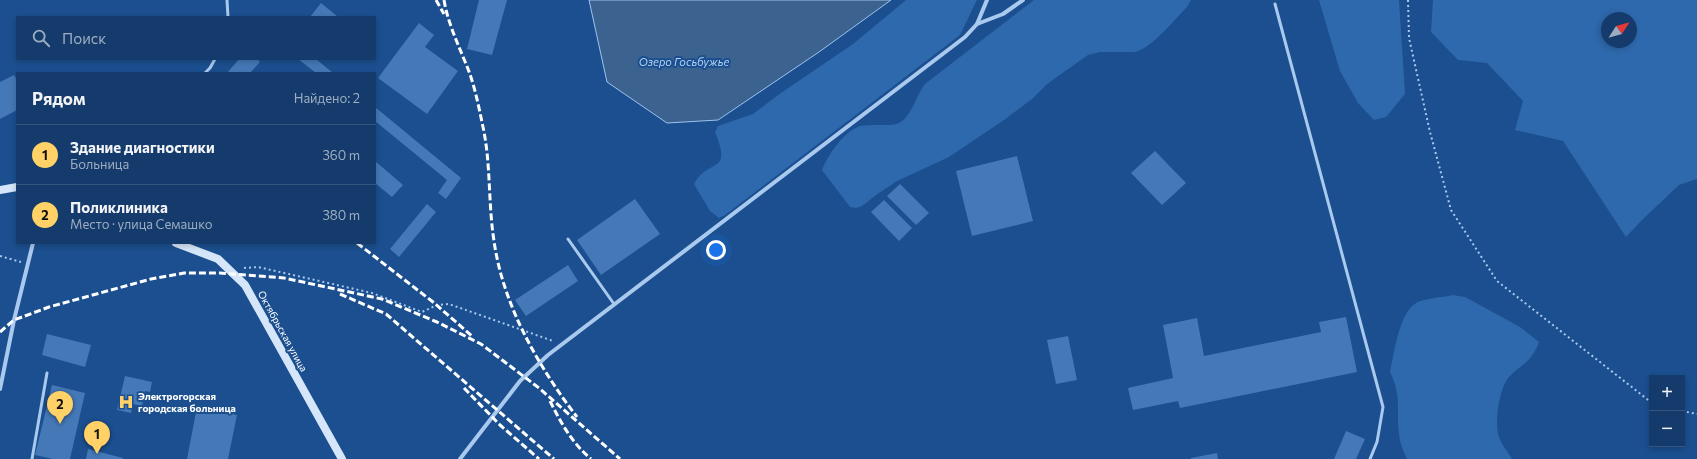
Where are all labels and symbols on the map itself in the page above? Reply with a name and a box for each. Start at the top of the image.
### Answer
north arrow [1601,12,1637,48]
water label: Озеро Госьбужье [639,55,729,68]
your location [706,240,726,260]
street label: Октябрьская улица [256,289,310,373]
place label: Электрогорская городская больница [138,390,236,414]
pin: 2 [47,391,73,424]
hospital icon: Электрогорская городская больница [117,393,135,411]
pin: 1 [84,421,110,454]

